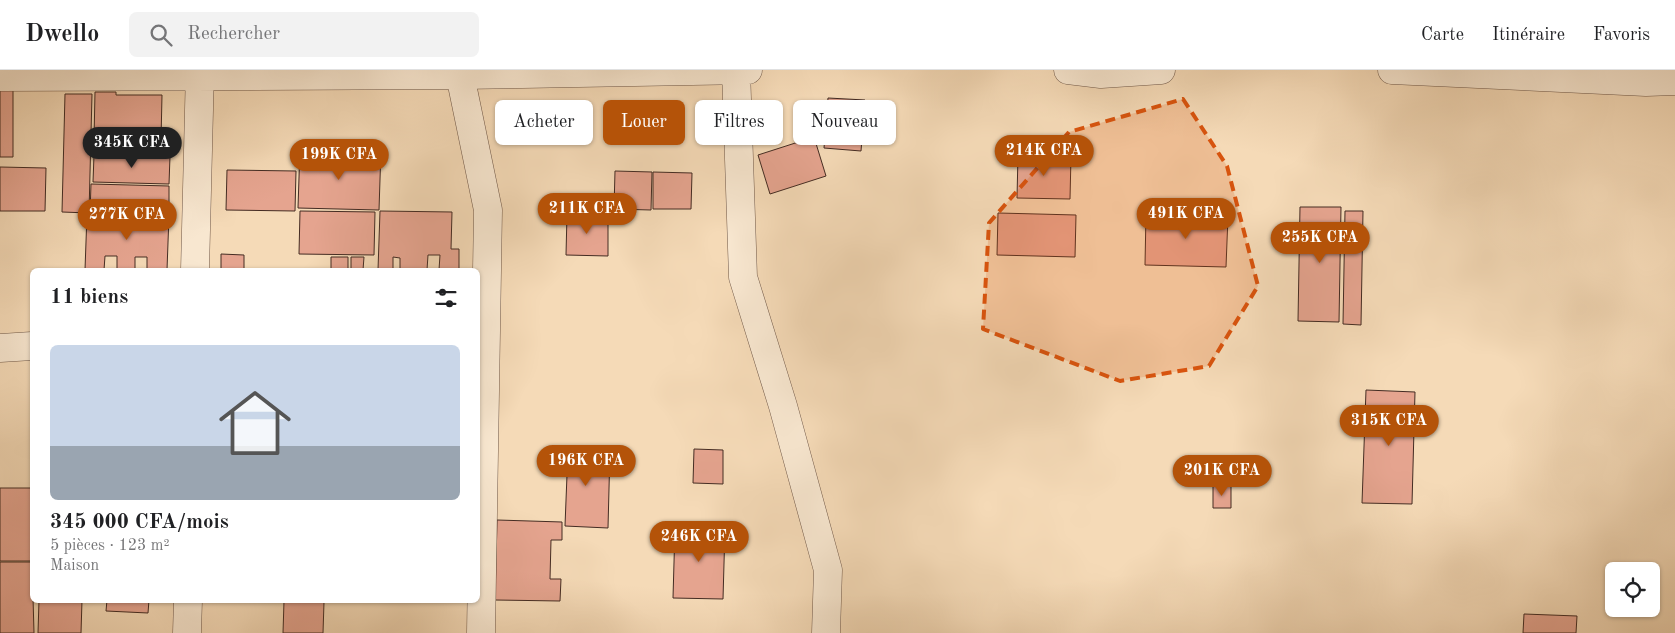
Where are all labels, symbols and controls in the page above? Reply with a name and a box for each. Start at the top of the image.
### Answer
search box [129,12,479,57]
icon: search [147,21,175,49]
text: Dwello [25,23,99,47]
text: Rechercher [187,25,280,44]
text: Carte [1421,26,1464,44]
text: Itinéraire [1492,26,1565,44]
text: Favoris [1593,26,1650,44]
chip: Acheter [495,100,593,145]
chip: Louer [603,100,685,145]
chip: Filtres [695,100,783,145]
chip: Nouveau [793,100,896,145]
pin: 345K CFA [80,126,184,169]
pin: 214K CFA [992,134,1096,177]
text: 345K CFA [94,135,170,151]
pin: 199K CFA [287,138,391,181]
text: 214K CFA [1006,143,1082,159]
text: 199K CFA [301,147,377,163]
pin: 211K CFA [535,192,639,235]
pin: 277K CFA [75,198,179,241]
pin: 491K CFA [1134,198,1238,240]
text: 211K CFA [549,201,625,217]
text: 491K CFA [1148,206,1224,222]
text: 277K CFA [89,207,165,223]
pin: 255K CFA [1268,222,1372,264]
text: 255K CFA [1282,230,1358,246]
icon: filters [432,284,460,312]
text: 11 biens [50,287,128,308]
icon: home [210,378,300,468]
pin: 315K CFA [1337,404,1441,447]
text: 315K CFA [1351,413,1427,429]
pin: 196K CFA [534,444,638,487]
text: 196K CFA [548,453,624,469]
pin: 201K CFA [1170,454,1274,497]
text: 201K CFA [1184,463,1260,479]
text: 345 000 CFA/mois [50,512,229,533]
pin: 246K CFA [647,520,751,563]
text: 246K CFA [661,529,737,545]
text: 5 pièces · 123 m² [50,538,170,554]
text: Maison [50,558,99,574]
map controls [1605,562,1660,617]
button: locate [1605,562,1660,617]

